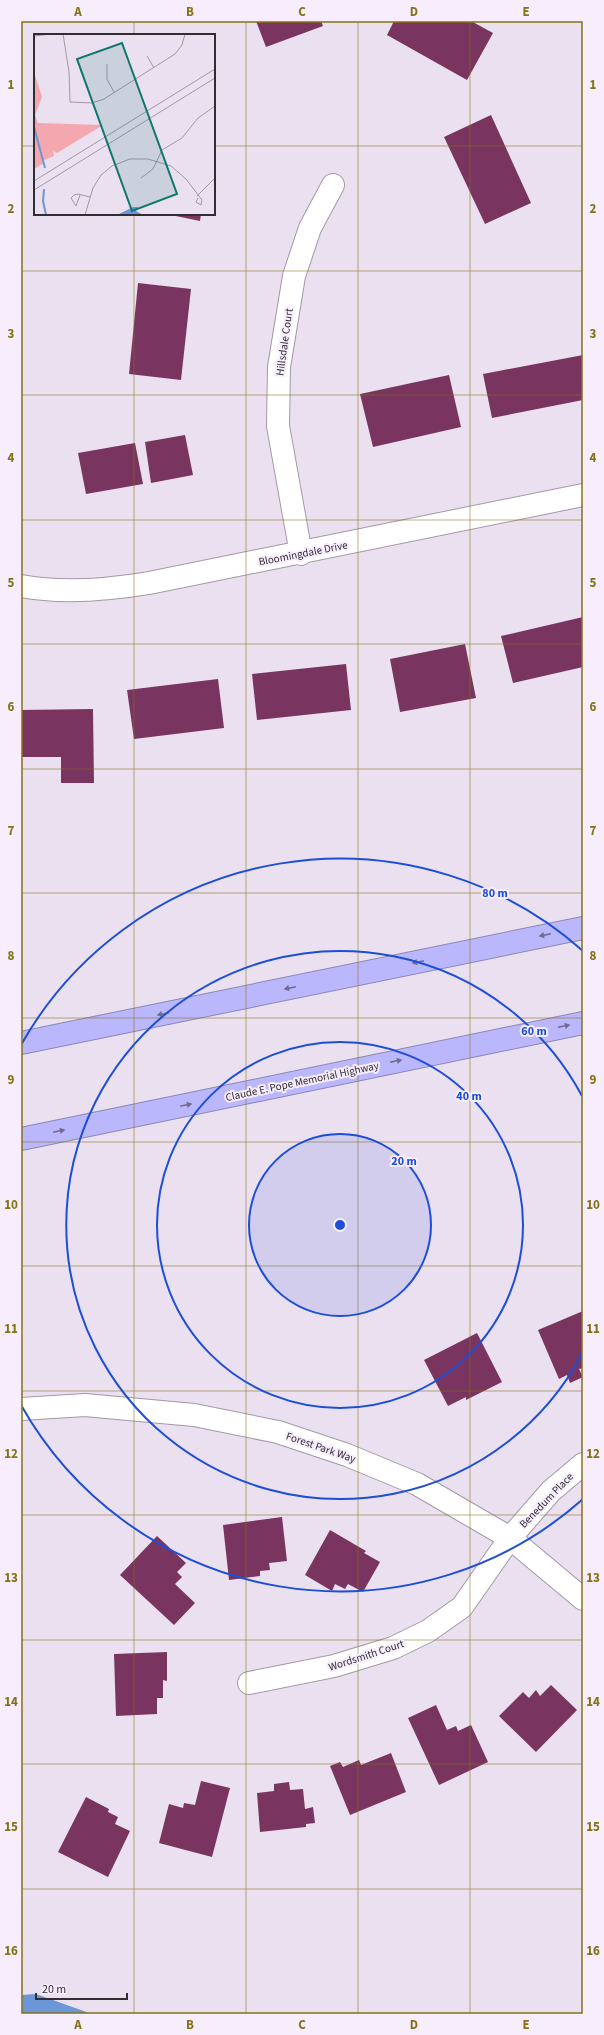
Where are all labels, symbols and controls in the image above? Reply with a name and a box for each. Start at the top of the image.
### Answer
text: A [73,3,82,21]
text: B [186,3,194,21]
text: C [298,3,306,21]
text: D [410,3,418,21]
text: E [522,3,530,21]
inset map [34,34,215,215]
text: 1 [8,76,15,94]
text: 1 [590,76,597,94]
text: 2 [8,200,15,218]
text: 2 [590,200,597,218]
street label: Hillsdale Court [272,307,297,377]
text: 3 [8,325,15,343]
text: 3 [590,325,597,343]
text: 4 [8,449,15,467]
text: 4 [590,449,597,467]
street label: Bloomingdale Drive [257,537,349,569]
text: 5 [8,574,15,592]
text: 5 [590,574,597,592]
text: 6 [8,698,15,716]
text: 6 [590,698,597,716]
text: 7 [8,822,15,840]
text: 7 [590,822,597,840]
text: 80 m [482,885,508,902]
one-way arrow [539,933,551,939]
text: 8 [8,947,15,965]
text: 8 [590,947,597,965]
one-way arrow [411,959,424,965]
one-way arrow [284,985,296,991]
one-way arrow [157,1012,169,1018]
text: 60 m [521,1023,547,1040]
one-way arrow [558,1023,571,1029]
street label: Claude E. Pope Memorial Highway [224,1058,380,1105]
one-way arrow [390,1058,402,1064]
text: 9 [8,1071,15,1089]
text: 9 [590,1071,597,1089]
text: 40 m [456,1088,482,1105]
one-way arrow [180,1101,193,1107]
one-way arrow [53,1128,65,1134]
text: 20 m [391,1153,417,1170]
text: 10 [4,1196,18,1214]
text: 10 [586,1196,600,1214]
centre of rings [333,1218,347,1232]
text: 11 [4,1320,18,1338]
text: 11 [586,1320,600,1338]
street label: Forest Park Way [284,1429,358,1466]
text: 12 [4,1445,18,1463]
text: 12 [586,1445,600,1463]
street label: Benedum Place [516,1469,577,1531]
text: 13 [4,1569,18,1587]
text: 13 [586,1569,600,1587]
street label: Wordsmith Court [326,1636,406,1675]
text: 14 [4,1693,18,1711]
text: 14 [586,1693,600,1711]
text: 15 [4,1818,18,1836]
text: 15 [586,1818,600,1836]
text: 16 [4,1942,18,1960]
text: 16 [586,1942,600,1960]
scale bar [36,1975,127,2001]
text: 20 m [42,1981,66,1998]
text: A [73,2016,82,2034]
text: B [186,2016,194,2034]
text: C [298,2016,306,2034]
text: D [410,2016,418,2034]
text: E [522,2016,530,2034]

